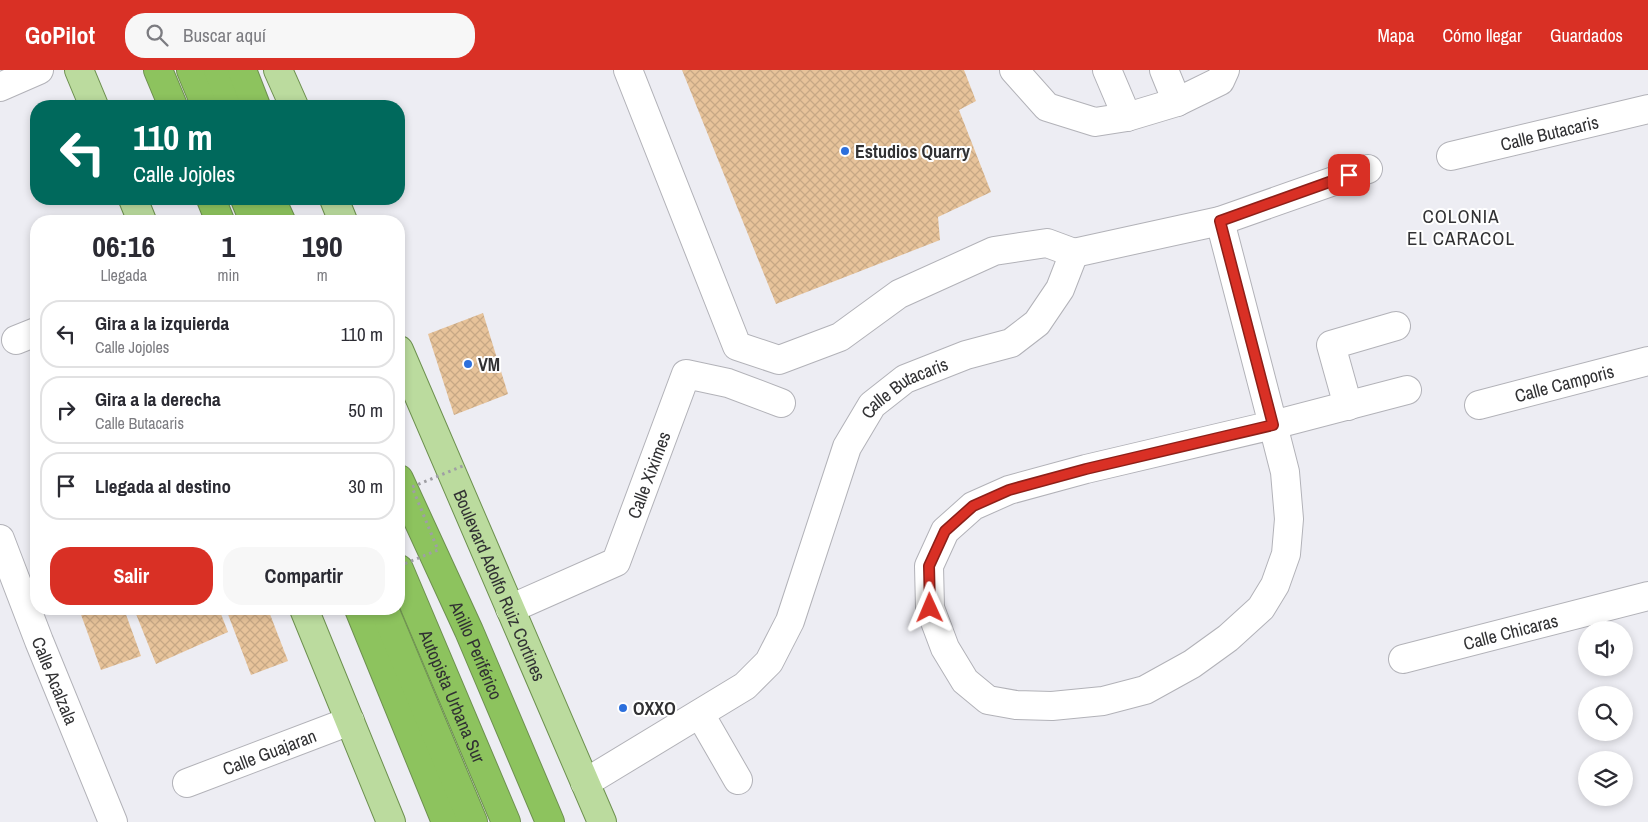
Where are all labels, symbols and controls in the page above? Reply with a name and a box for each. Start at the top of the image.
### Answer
search box [125,13,475,58]
text: GoPilot [25,19,95,51]
icon: search [143,21,171,49]
text: Buscar aquí [183,22,266,48]
text: Mapa [1377,23,1414,48]
text: Cómo llegar [1442,23,1522,48]
text: Guardados [1550,23,1623,48]
street label: Calle Butacaris [1498,109,1601,156]
text: 110 m [133,114,213,161]
icon: left [50,120,115,185]
place label: Estudios Quarry [855,139,971,164]
marker: Estudios Quarry [839,145,851,157]
pin [1328,154,1370,196]
text: Calle Jojoles [133,159,235,189]
icon: arrive [1335,161,1363,189]
district label: COLONIA EL CARACOL [1407,203,1515,251]
text: 06:16 [92,226,155,266]
text: 1 [222,226,235,266]
text: 190 [302,226,343,266]
text: Llegada [100,264,147,286]
text: min [217,264,239,286]
text: m [317,264,328,286]
text: Gira a la izquierda [95,310,229,336]
icon: left [52,320,80,348]
text: 110 m [341,321,383,347]
text: Calle Jojoles [95,336,169,358]
street label: Calle Butacaris [855,351,951,423]
place label: VM [478,352,500,377]
marker: VM [462,358,474,370]
street label: Calle Camporis [1512,358,1617,408]
text: Gira a la derecha [95,386,221,412]
icon: right [52,396,80,424]
text: 50 m [348,397,383,423]
text: Calle Butacaris [95,412,184,434]
street label: Calle Xiximes [621,428,676,522]
icon: arrive [52,472,80,500]
text: Llegada al destino [95,473,231,499]
text: 30 m [348,473,383,499]
street label: Boulevard Adolfo Ruiz Cortines [448,486,552,685]
button: Salir [50,547,213,605]
button: Compartir [223,547,385,605]
position arrow [903,581,955,633]
street label: Anillo Periférico [444,596,509,703]
street label: Calle Chicaras [1460,607,1561,656]
map controls [1578,621,1633,806]
button: sound [1578,621,1633,676]
street label: Autopista Urbana Sur [413,625,492,766]
street label: Calle Acalzala [26,633,84,728]
button: search [1578,686,1633,741]
place label: OXXO [633,696,676,721]
marker: OXXO [617,702,629,714]
street label: Calle Guajaran [219,723,320,781]
button: layers [1578,751,1633,806]

